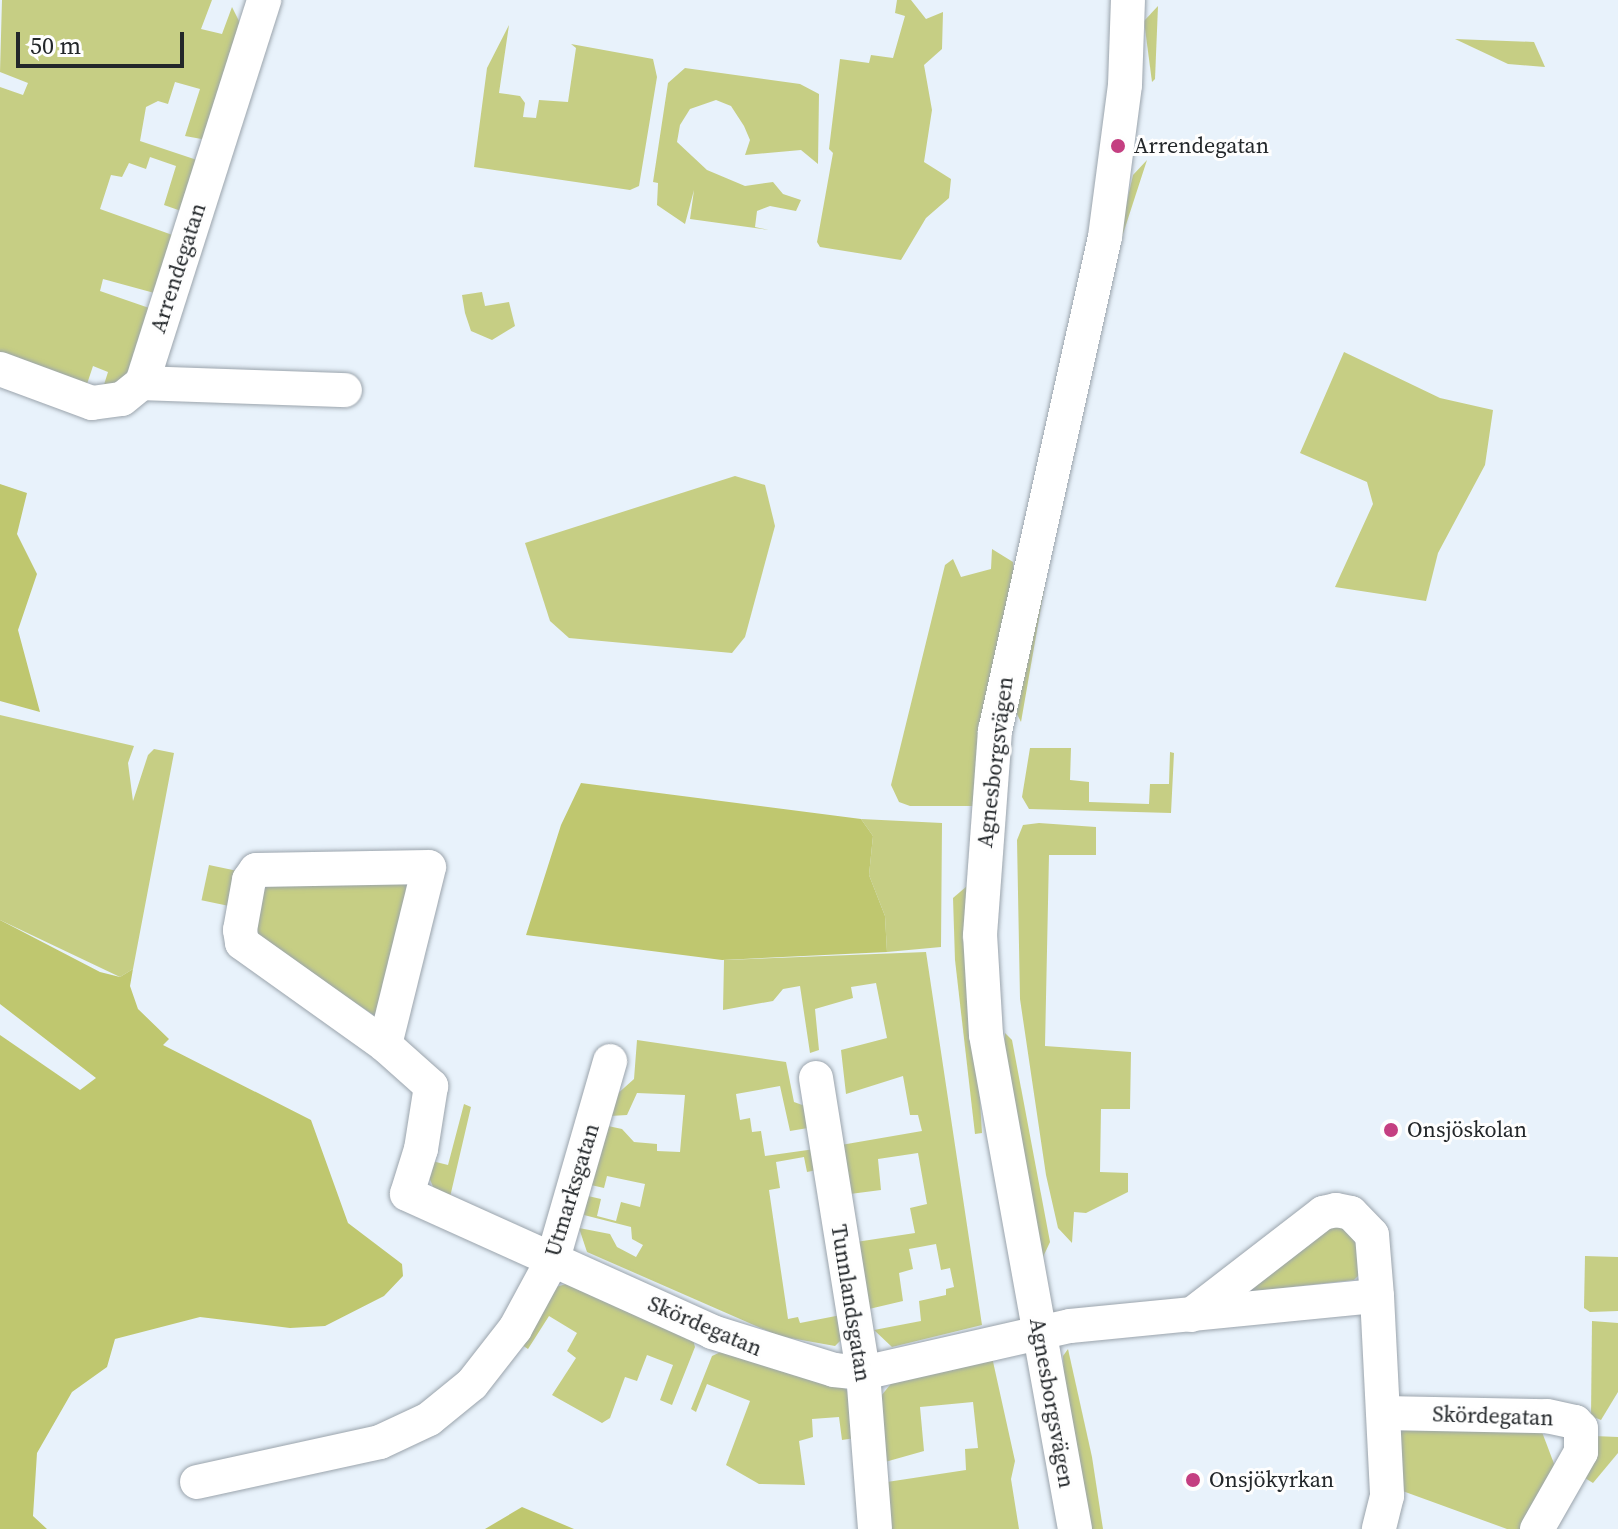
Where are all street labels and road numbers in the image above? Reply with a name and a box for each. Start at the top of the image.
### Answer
street label: Arrendegatan [145,200,211,336]
street label: Agnesborgsvägen [971,675,1019,849]
street label: Utmarksgatan [539,1120,605,1260]
street label: Tunnlandsgatan [826,1223,876,1383]
street label: Skördegatan [644,1290,766,1362]
street label: Agnesborgsvägen [1024,1316,1080,1490]
street label: Skördegatan [1432,1401,1554,1431]

